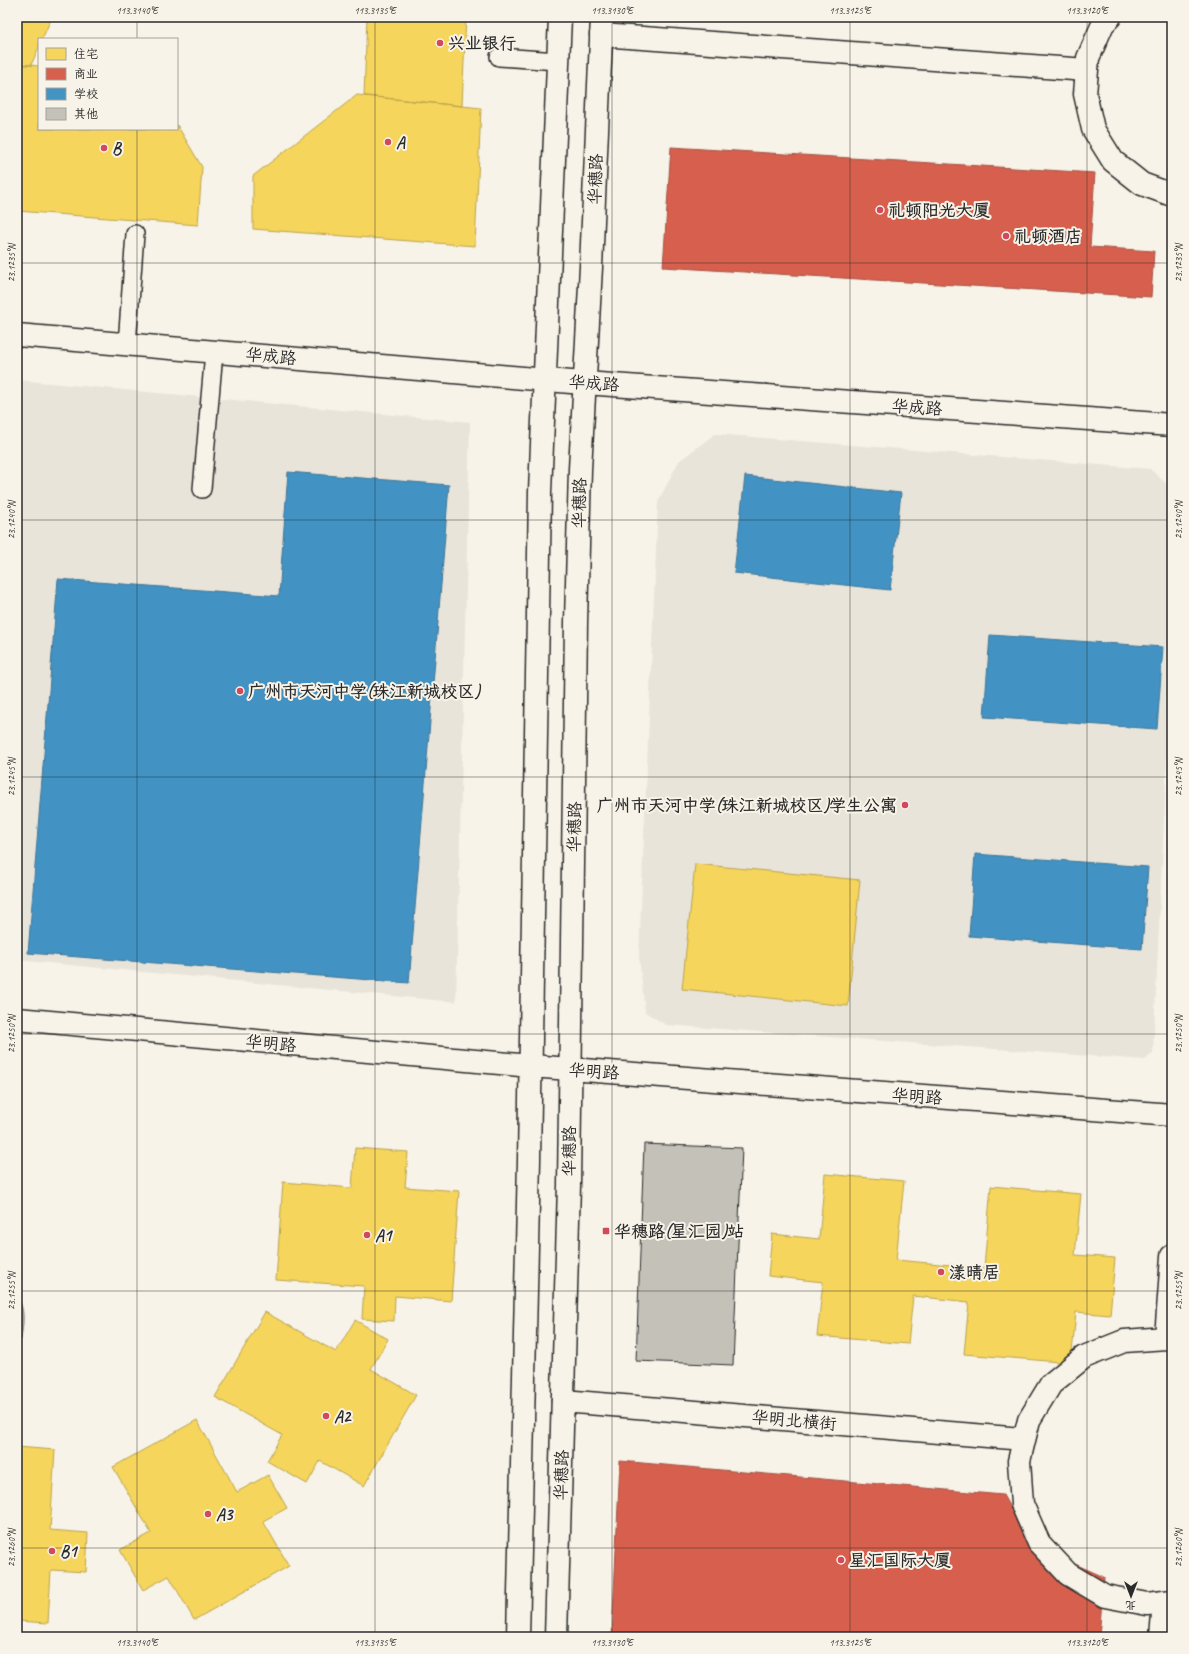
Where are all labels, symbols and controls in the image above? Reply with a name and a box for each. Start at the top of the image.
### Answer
text: 113.3140°E [116,4,160,17]
text: 113.3135°E [354,4,398,17]
text: 113.3130°E [591,4,635,17]
text: 113.3125°E [829,4,873,17]
text: 113.3120°E [1066,4,1110,17]
place label: 兴业银行 [448,33,516,54]
legend [38,38,178,130]
marker: 兴业银行 [435,38,445,48]
text: 住宅 [74,46,98,62]
text: 商业 [74,66,98,82]
text: 学校 [74,86,98,102]
text: 其他 [74,106,98,122]
place label: A [396,132,406,153]
marker: A [383,137,393,147]
place label: B [112,138,123,159]
marker: B [99,143,109,153]
street label: 华穗路 [584,153,607,205]
place label: 礼顿阳光大厦 [888,200,990,221]
marker: 礼顿阳光大厦 [875,205,885,215]
place label: 礼顿酒店 [1014,226,1082,247]
marker: 礼顿酒店 [1001,231,1011,241]
text: 23.1235°N [5,242,18,282]
text: 23.1235°N [1172,242,1185,282]
street label: 华成路 [245,344,297,369]
street label: 华成路 [568,371,620,396]
street label: 华成路 [891,395,943,420]
street label: 华穗路 [569,477,590,529]
text: 23.1240°N [5,499,18,539]
text: 23.1240°N [1172,499,1185,539]
place label: 广州市天河中学(珠江新城校区) [248,681,482,702]
marker: 广州市天河中学(珠江新城校区) [235,686,245,696]
text: 23.1245°N [5,756,18,796]
text: 23.1245°N [1172,756,1185,796]
place label: 广州市天河中学(珠江新城校区)学生公寓 [597,795,897,816]
marker: 广州市天河中学(珠江新城校区)学生公寓 [900,800,910,810]
street label: 华穗路 [564,801,585,853]
text: 23.1250°N [5,1013,18,1053]
text: 23.1250°N [1172,1013,1185,1053]
street label: 华明路 [245,1031,297,1056]
street label: 华明路 [568,1059,620,1084]
street label: 华明路 [891,1084,943,1109]
street label: 华穗路 [559,1126,580,1177]
place label: 华穗路(星汇园)站 [614,1221,744,1242]
place label: A1 [375,1225,394,1246]
marker: 华穗路(星汇园)站 [601,1226,611,1236]
marker: A1 [362,1230,372,1240]
place label: 漾晴居 [949,1262,1000,1283]
marker: 漾晴居 [936,1267,946,1277]
text: 23.1255°N [5,1270,18,1310]
text: 23.1255°N [1172,1270,1185,1310]
place label: A2 [334,1406,352,1427]
street label: 华明北橫街 [751,1406,837,1435]
marker: A2 [321,1411,331,1421]
street label: 华穗路 [550,1449,573,1501]
place label: A3 [216,1504,234,1525]
marker: A3 [203,1509,213,1519]
text: 23.1260°N [5,1527,18,1567]
text: 23.1260°N [1172,1527,1185,1567]
place label: B1 [60,1541,79,1562]
marker: B1 [47,1546,57,1556]
place label: 星汇国际大厦 [849,1550,951,1571]
marker: 星汇国际大厦 [836,1555,846,1565]
north arrow [1111,1576,1151,1616]
text: 北 [1126,1599,1137,1613]
text: 113.3140°E [116,1636,160,1649]
text: 113.3135°E [354,1636,398,1649]
text: 113.3130°E [591,1636,635,1649]
text: 113.3125°E [829,1636,873,1649]
text: 113.3120°E [1066,1636,1110,1649]

